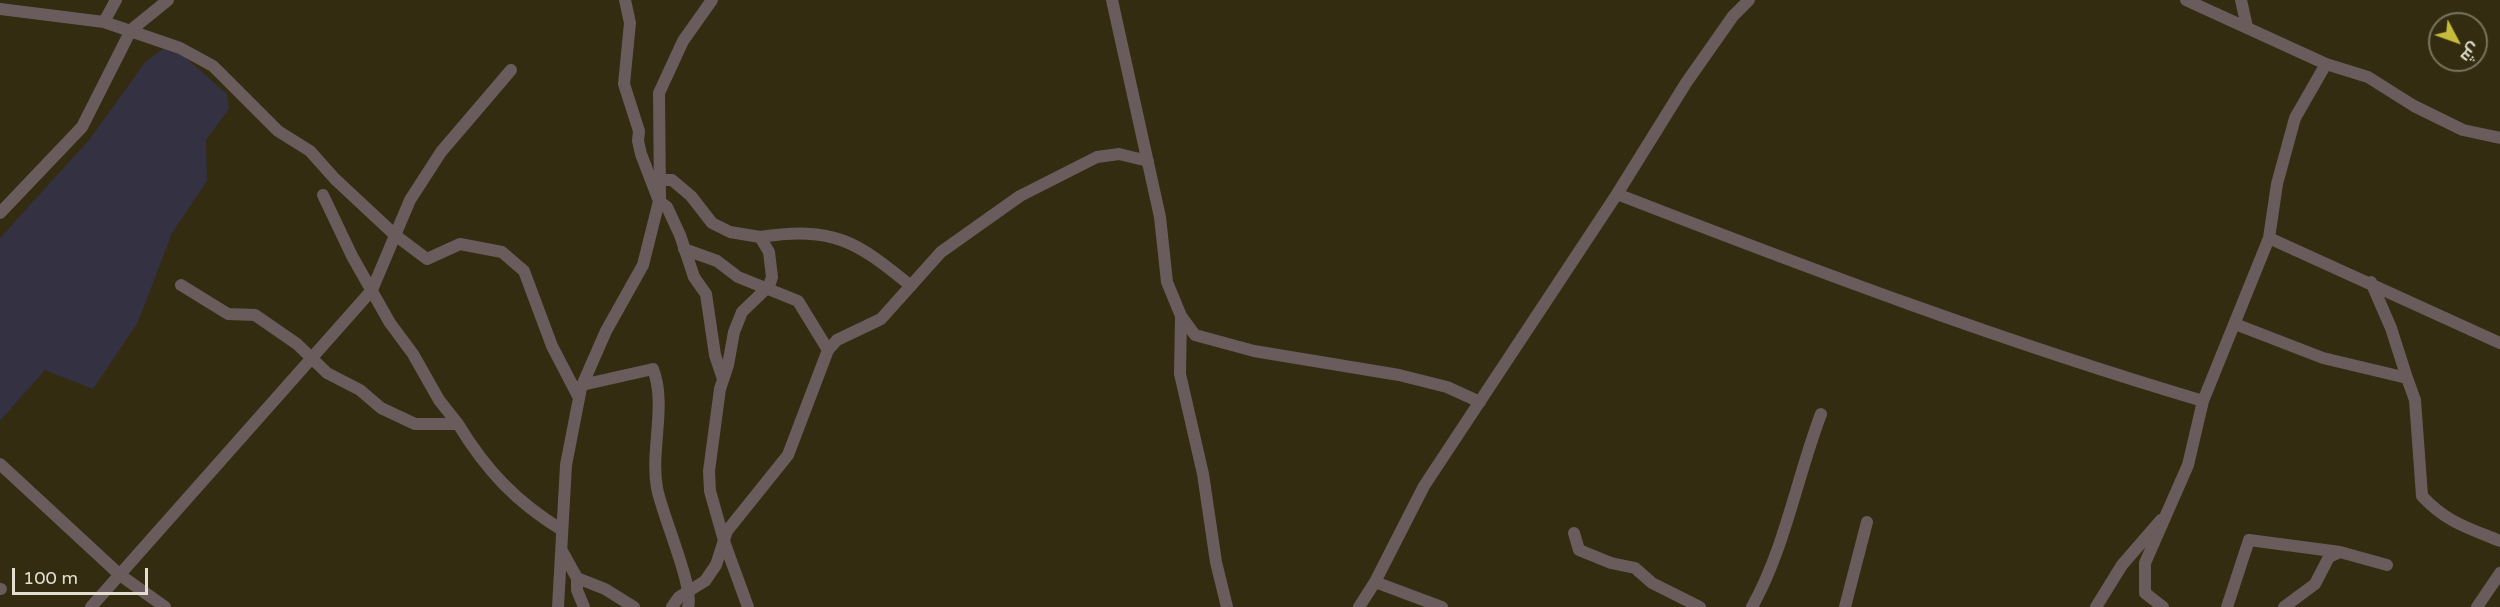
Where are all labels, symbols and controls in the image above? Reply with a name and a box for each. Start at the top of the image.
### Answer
north arrow [2428,12,2488,72]
text: ش [2456,38,2484,67]
scale bar [15,556,152,594]
text: 100 m [23,567,78,589]

